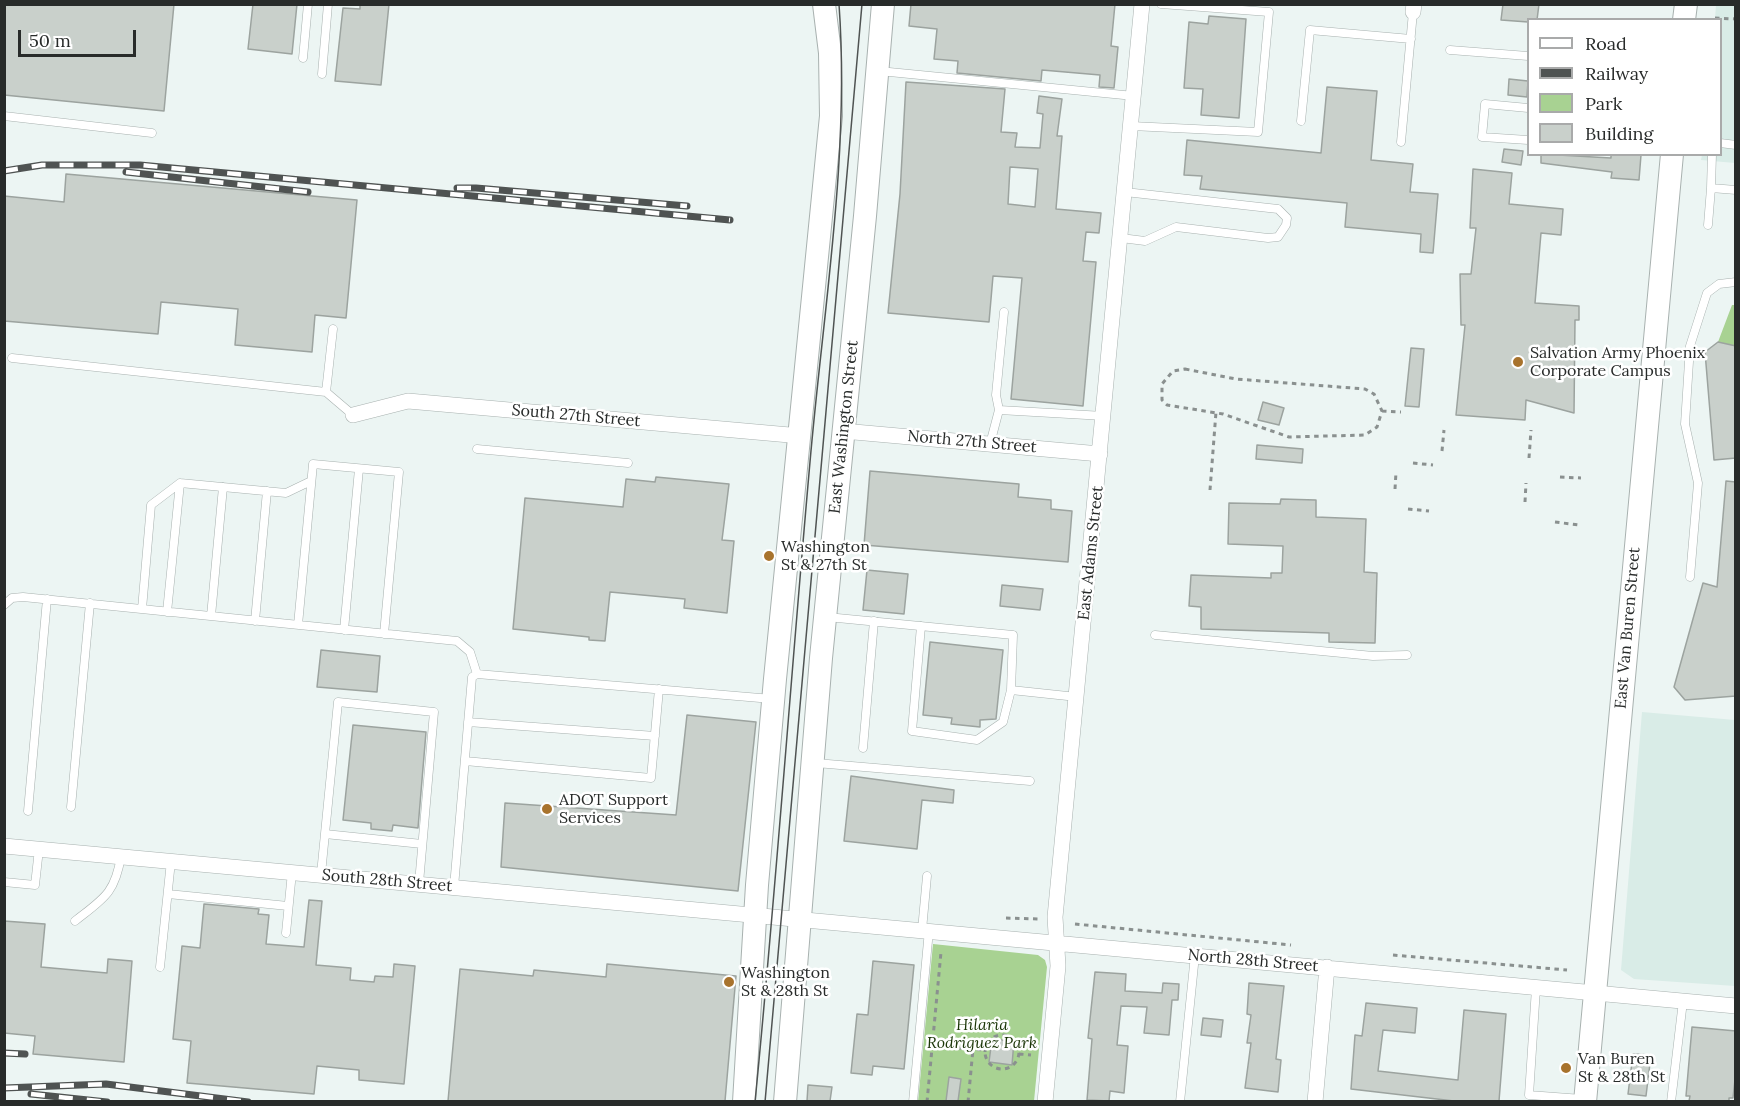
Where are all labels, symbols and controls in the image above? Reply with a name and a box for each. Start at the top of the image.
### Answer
scale bar [21,18,140,56]
legend [1527,18,1722,156]
text: 50 m [29,29,71,52]
text: Road [1585,32,1627,55]
text: Railway [1585,62,1648,85]
text: Park [1585,92,1622,115]
text: Building [1585,122,1653,145]
street label: East Washington Street [825,339,863,515]
place label: Salvation Army Phoenix Corporate Campus [1530,343,1705,381]
marker: Salvation Army Phoenix Corporate Campus [1511,355,1525,369]
street label: South 27th Street [511,401,641,431]
street label: North 27th Street [907,427,1037,457]
street label: East Adams Street [1074,485,1108,621]
place label: Washington St & 27th St [781,537,870,575]
street label: East Van Buren Street [1611,546,1645,710]
marker: Washington St & 27th St [762,549,776,563]
place label: ADOT Support Services [559,790,668,828]
marker: ADOT Support Services [540,802,554,816]
street label: South 28th Street [321,866,453,896]
street label: North 28th Street [1187,946,1319,976]
place label: Washington St & 28th St [741,963,830,1001]
marker: Washington St & 28th St [722,975,736,989]
park label: Hilaria Rodriguez Park [927,1015,1037,1053]
place label: Van Buren St & 28th St [1578,1049,1666,1087]
marker: Van Buren St & 28th St [1559,1061,1573,1075]

